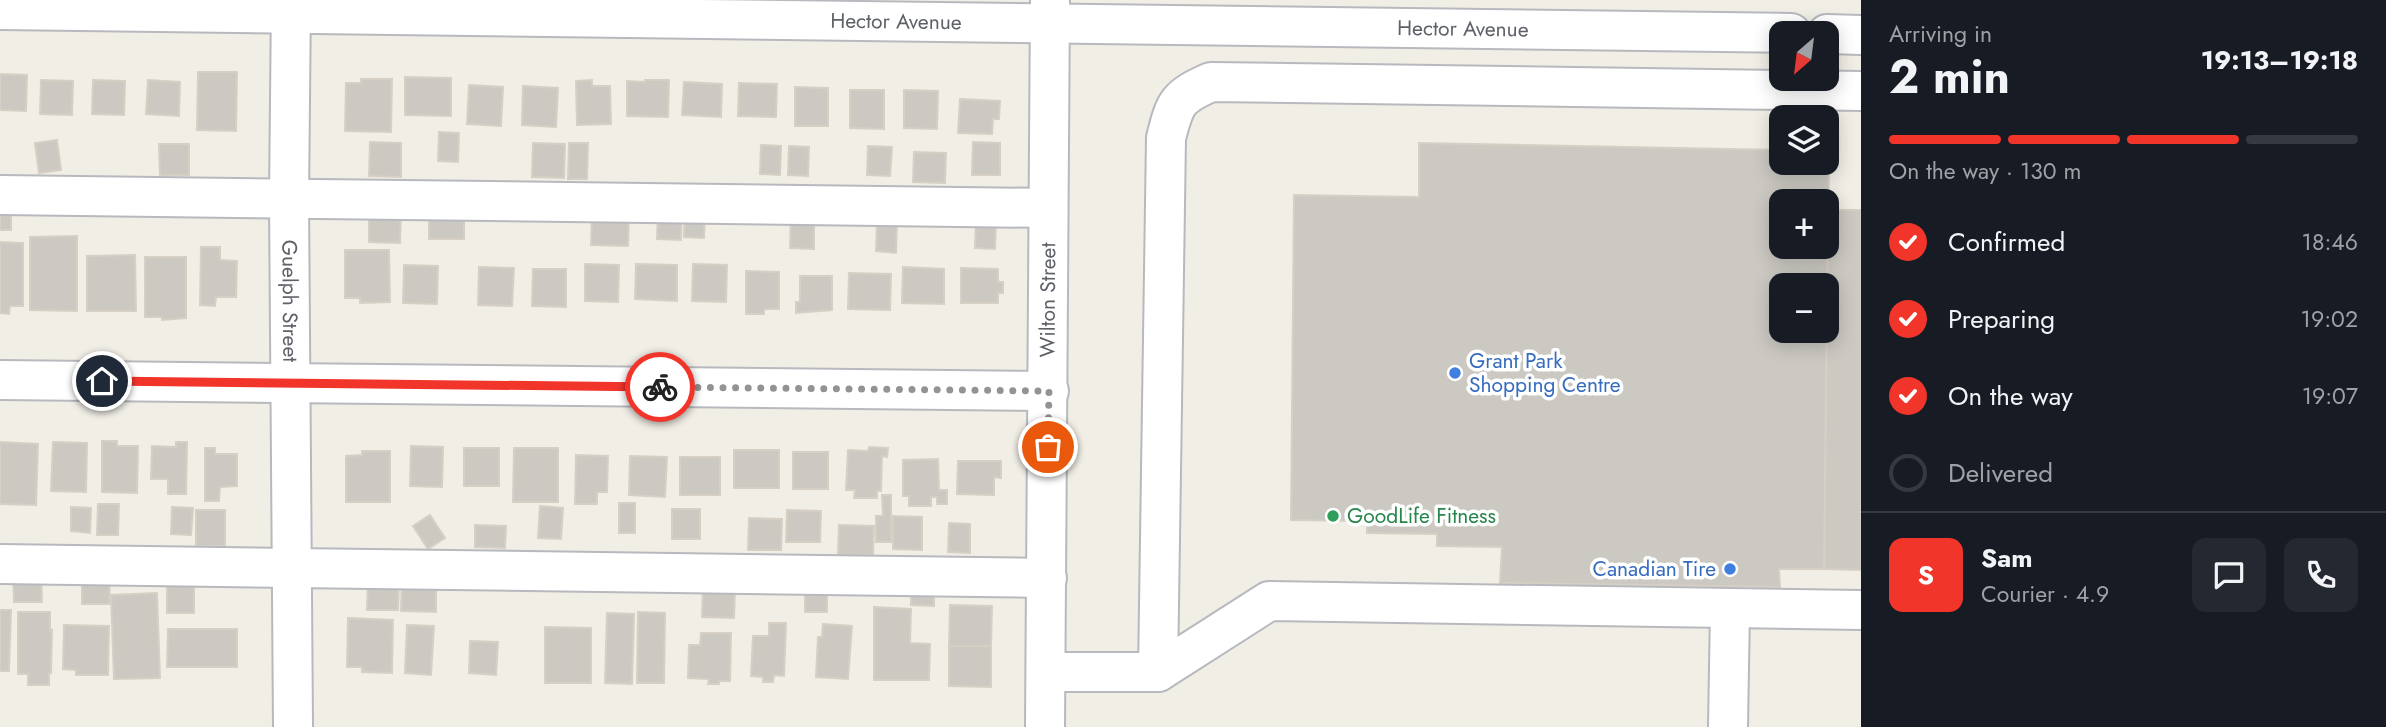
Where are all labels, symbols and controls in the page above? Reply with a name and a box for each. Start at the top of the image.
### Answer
street label: Hector Avenue [830,6,962,37]
street label: Hector Avenue [1397,13,1529,45]
text: Arriving in [1889,17,1992,51]
north arrow [1769,21,1839,91]
map controls [1769,21,1839,343]
text: 19:13–19:18 [2201,41,2358,79]
text: 2 min [1889,44,2010,110]
button: layers [1769,105,1839,175]
text: On the way · 130 m [1889,154,2081,188]
button: + [1769,189,1839,259]
icon: check [1889,223,1927,261]
text: Confirmed [1948,223,2065,261]
text: 18:46 [2302,225,2358,259]
street label: Guelph Street [274,240,305,362]
street label: Wilton Street [1033,242,1063,358]
button: − [1769,273,1839,343]
icon: check [1889,300,1927,338]
text: Preparing [1948,300,2055,338]
text: 19:02 [2301,302,2358,336]
place label: Grant Park Shopping Centre [1469,346,1621,400]
pin [72,351,132,411]
courier [625,352,695,422]
icon: home [83,362,121,400]
marker: Grant Park Shopping Centre [1447,365,1463,381]
icon: bike [641,368,679,406]
icon: check [1889,377,1927,415]
text: On the way [1948,377,2073,415]
text: 19:07 [2302,379,2358,413]
pin [1018,417,1078,477]
icon: bag [1029,428,1067,466]
text: Delivered [1948,454,2053,492]
place label: GoodLife Fitness [1347,501,1496,531]
marker: GoodLife Fitness [1325,508,1341,524]
button: chat [2192,538,2266,612]
button: phone [2284,538,2358,612]
text: Sam [1981,539,2033,577]
place label: Canadian Tire [1593,554,1716,584]
text: S [1918,556,1934,594]
marker: Canadian Tire [1722,561,1738,577]
text: Courier · 4.9 [1981,577,2109,611]

